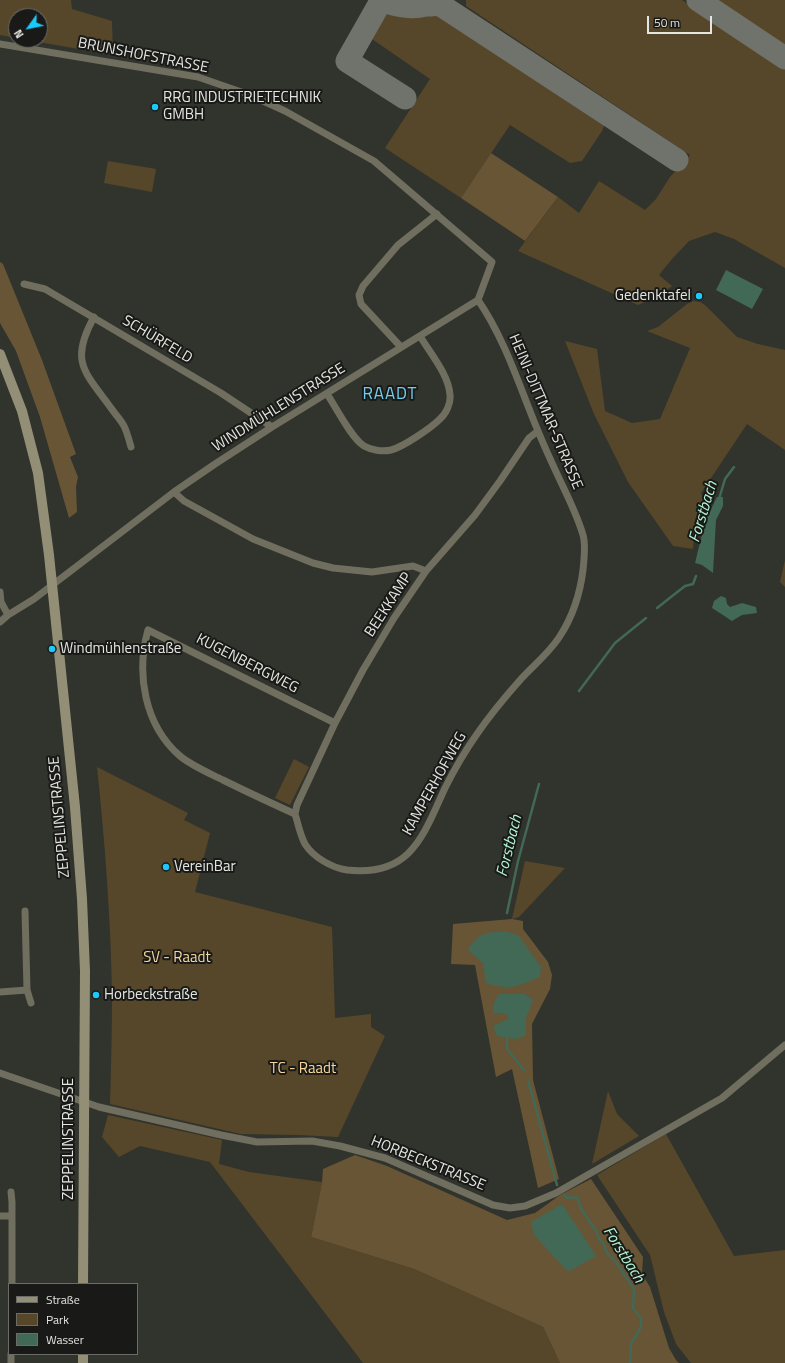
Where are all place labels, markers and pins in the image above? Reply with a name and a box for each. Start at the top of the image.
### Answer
place label: RRG INDUSTRIETECHNIK GMBH [163,89,321,124]
marker: RRG INDUSTRIETECHNIK GMBH [150,102,160,112]
place label: Gedenktafel [615,287,691,305]
marker: Gedenktafel [694,291,704,301]
place label: Windmühlenstraße [60,640,181,658]
marker: Windmühlenstraße [47,644,57,654]
place label: VereinBar [174,858,236,876]
marker: VereinBar [161,862,171,872]
place label: Horbeckstraße [104,986,197,1004]
marker: Horbeckstraße [91,990,101,1000]

